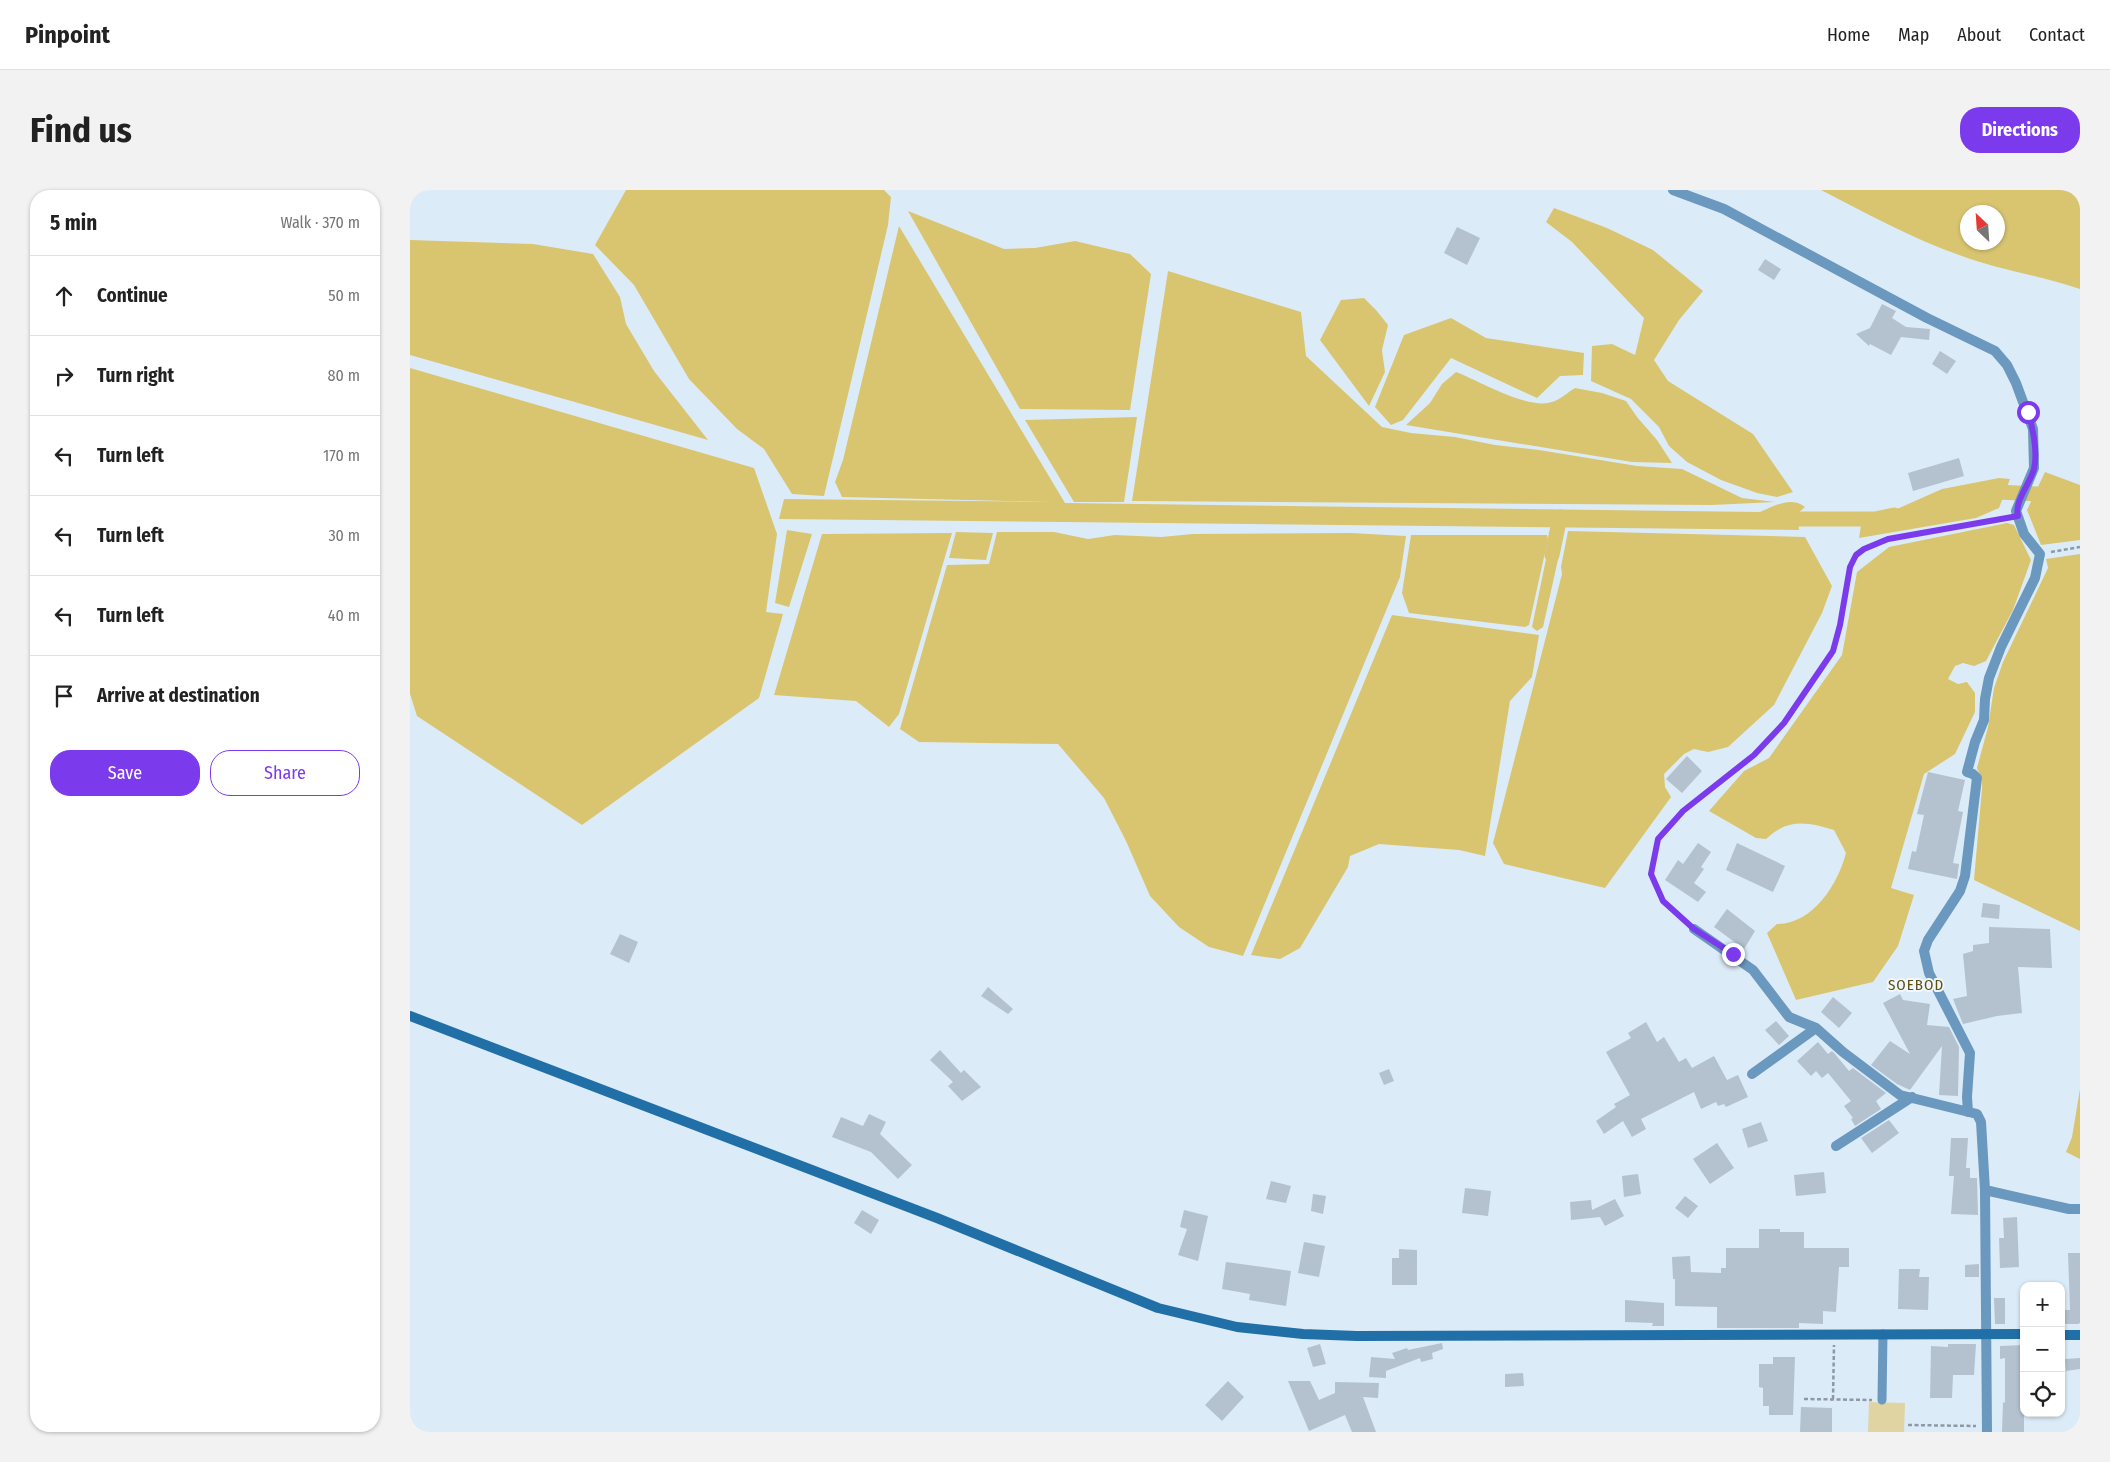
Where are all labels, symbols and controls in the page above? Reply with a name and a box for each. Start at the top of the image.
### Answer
text: Pinpoint [25,21,110,49]
text: Home [1827,24,1870,46]
text: Map [1898,24,1929,46]
text: About [1957,24,2001,46]
text: Contact [2029,24,2085,46]
button: Directions [1960,107,2080,153]
text: Find us [30,109,132,151]
north arrow [1960,205,2005,250]
text: 5 min [50,210,97,236]
text: Walk · 370 m [280,213,360,232]
icon: ahead [50,282,78,310]
text: Continue [97,284,168,307]
text: 50 m [328,286,360,305]
icon: right [50,362,78,390]
text: Turn right [97,364,174,387]
text: 80 m [328,366,360,385]
route start [2017,401,2040,424]
icon: left [50,442,78,470]
text: Turn left [97,444,164,467]
text: 170 m [323,446,360,465]
icon: left [50,522,78,550]
text: Turn left [97,524,164,547]
text: 30 m [328,526,360,545]
icon: left [50,602,78,630]
text: Turn left [97,604,164,627]
text: 40 m [328,606,360,625]
icon: arrive [50,682,78,710]
text: Arrive at destination [97,684,260,707]
button: Save [50,750,200,796]
button: Share [210,750,360,796]
route end [1722,943,1745,966]
district label: SOEBOD [1888,976,1944,994]
map controls [2020,1282,2065,1417]
button: + [2020,1282,2065,1327]
button: − [2020,1327,2065,1372]
button: locate [2020,1372,2065,1417]

